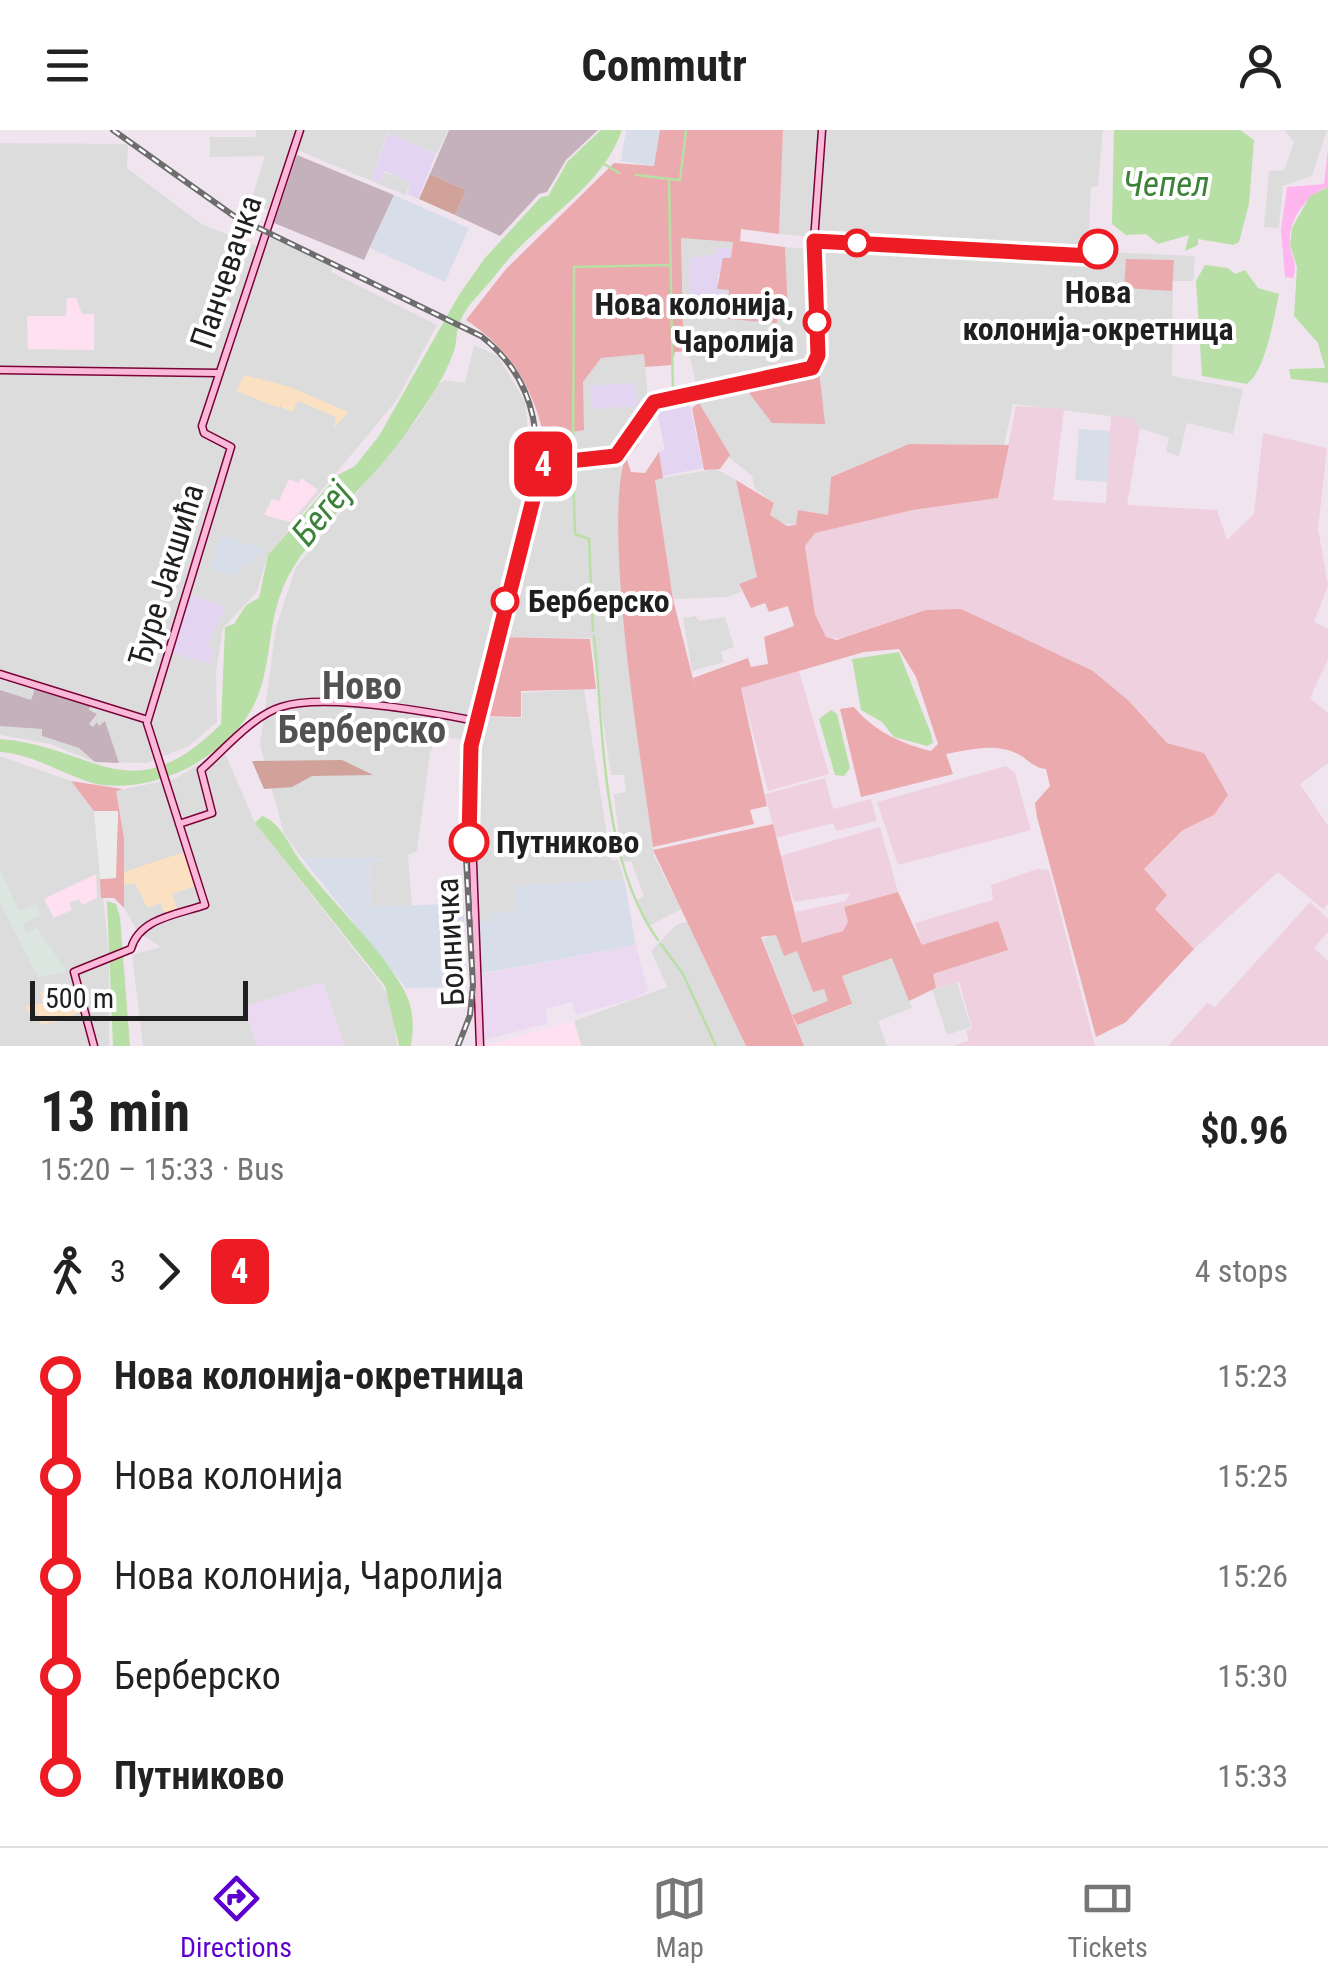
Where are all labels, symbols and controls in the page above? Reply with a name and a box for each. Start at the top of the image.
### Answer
icon: menu [40,38,95,93]
icon: person [1233,38,1288,93]
text: Commutr [581,39,747,92]
water label: Чепел [1123,164,1209,205]
street label: Панчевачка [182,190,270,354]
unlabelled marker [844,230,870,256]
marker: Нова колонија-окретница [1079,230,1117,268]
place label: Нова колонија-окретница [962,273,1234,348]
place label: Нова колонија, Чаролија [594,285,794,360]
marker: Нова колонија, Чаролија [804,309,830,335]
line badge: 4 [510,432,576,496]
text: 4 [534,444,552,485]
water label: Бегеј [283,473,360,554]
street label: Ђуре Јакшића [120,479,212,671]
place label: Берберско [528,582,670,620]
marker: Берберско [492,588,518,614]
district label: Ново Берберско [278,664,446,752]
marker: Путниково [450,823,488,861]
place label: Путниково [496,823,639,861]
street label: Болничка [428,877,472,1007]
scale bar [30,976,248,1020]
text: 500 m [45,982,114,1015]
text: 13 min [40,1080,190,1144]
text: $0.96 [1200,1109,1288,1153]
text: 15:20 – 15:33 · Bus [40,1150,284,1188]
icon: walk [40,1244,95,1299]
icon: forward [141,1244,196,1299]
text: 4 [231,1251,249,1292]
text: 3 [110,1252,126,1290]
text: 4 stops [1195,1252,1288,1290]
text: Нова колонија-окретница [114,1354,524,1398]
text: 15:23 [1217,1357,1288,1395]
text: Нова колонија [114,1454,343,1498]
text: 15:25 [1217,1457,1288,1495]
text: Нова колонија, Чаролија [114,1554,503,1598]
text: 15:26 [1217,1557,1288,1595]
text: Берберско [114,1654,281,1698]
text: 15:30 [1217,1657,1288,1695]
text: Путниково [114,1754,284,1798]
text: 15:33 [1217,1757,1288,1795]
tab: Directions [180,1871,292,1964]
tab: Map [652,1871,707,1964]
tab: Tickets [1067,1871,1148,1964]

